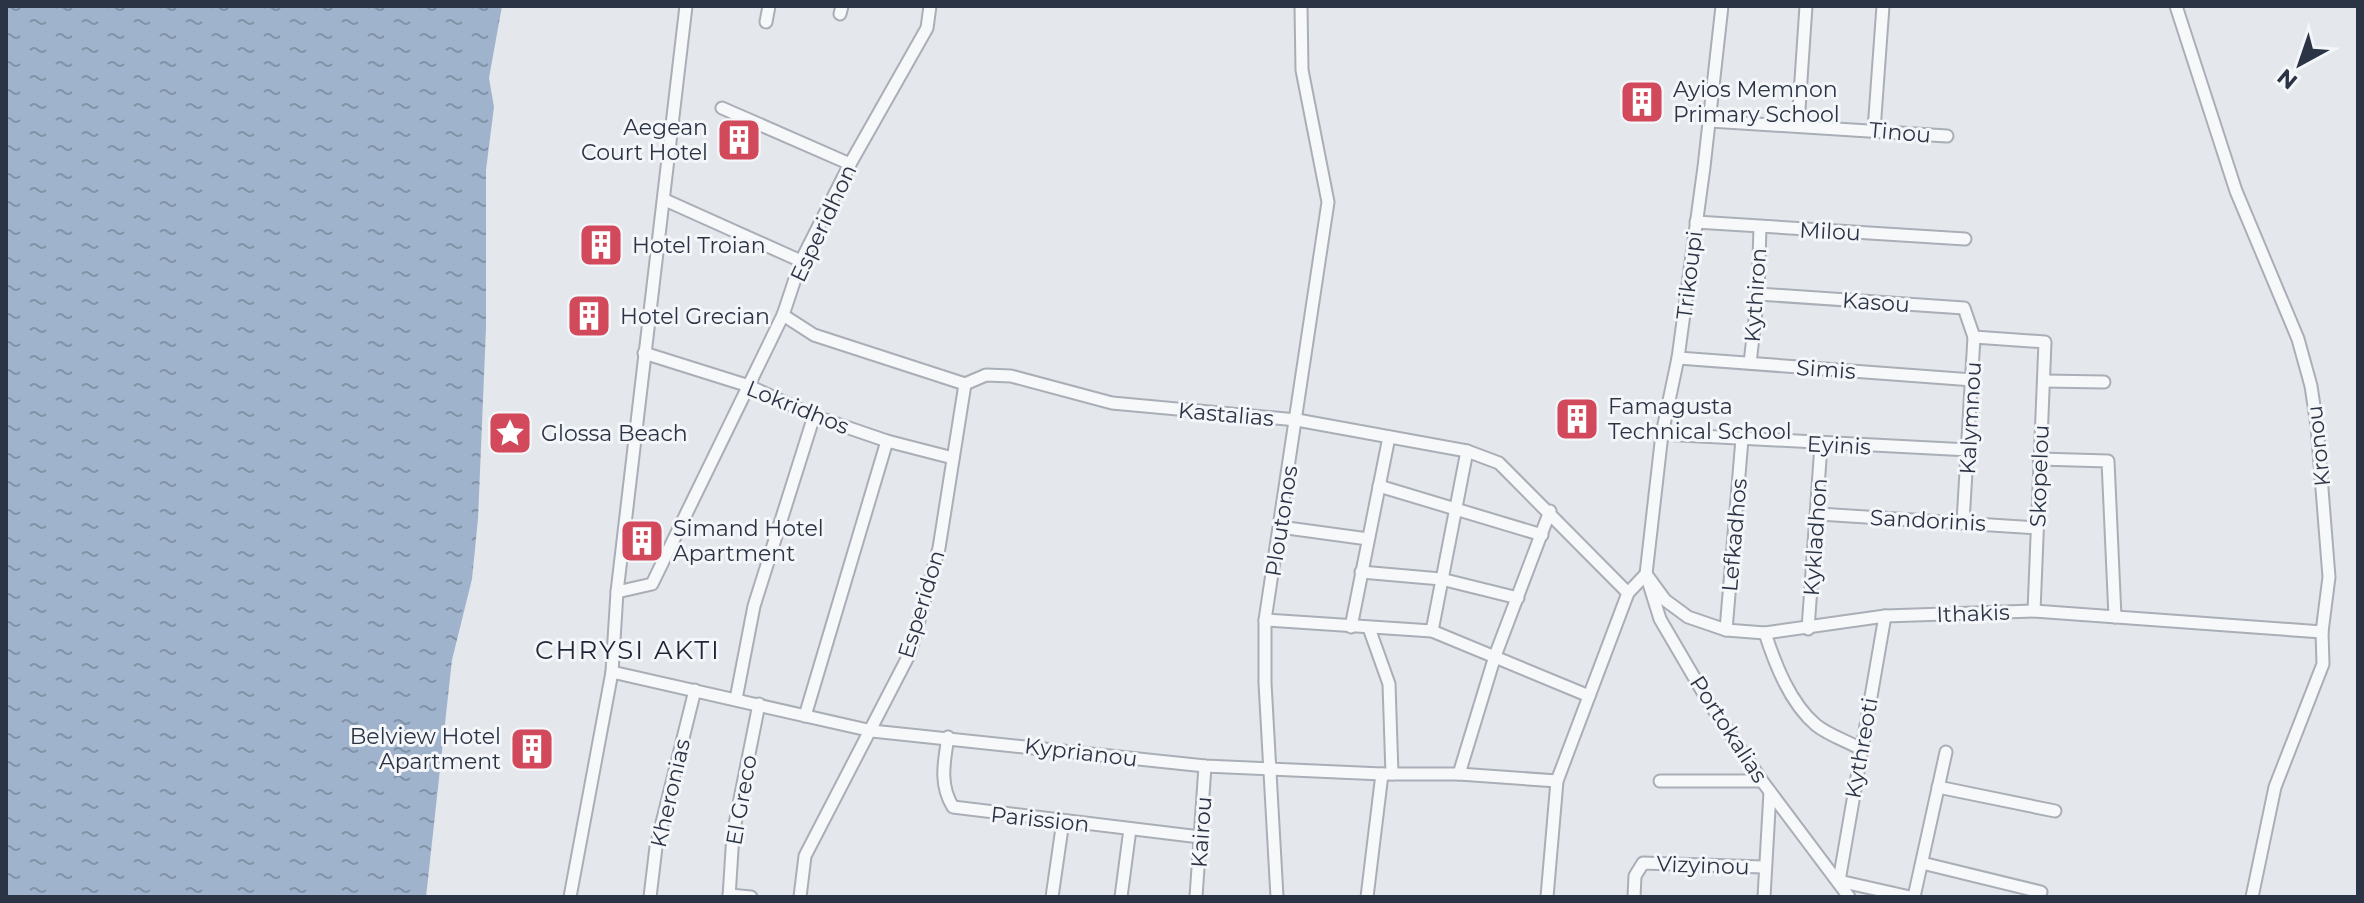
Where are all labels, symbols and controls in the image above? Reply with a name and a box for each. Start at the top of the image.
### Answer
north arrow [2260,24,2340,104]
text: N [2272,63,2303,95]
place label: Ayios Memnon Primary School [1673,76,1840,128]
building icon: Ayios Memnon Primary School [1618,78,1666,126]
place label: Aegean Court Hotel [581,114,708,166]
building icon: Aegean Court Hotel [715,116,763,164]
street label: Tinou [1868,116,1932,149]
street label: Esperidhon [784,160,862,286]
street label: Milou [1799,216,1861,247]
building icon: Hotel Troian [577,221,625,269]
street label: Trikoupi [1671,229,1708,321]
place label: Hotel Troian [632,232,766,259]
street label: Kythiron [1739,247,1772,343]
street label: Kasou [1841,287,1911,318]
building icon: Hotel Grecian [565,292,613,340]
place label: Hotel Grecian [620,303,770,330]
street label: Simis [1795,354,1857,385]
street label: Kalymnou [1954,361,1987,475]
street label: Lokridhos [742,375,853,440]
place label: Famagusta Technical School [1608,393,1792,445]
building icon: Famagusta Technical School [1553,395,1601,443]
street label: Kastalias [1177,397,1275,432]
street label: Kronou [2301,404,2336,488]
place icon: Glossa Beach [486,409,534,457]
place label: Glossa Beach [541,420,688,447]
street label: Skopelou [2024,424,2055,528]
street label: Eyinis [1806,430,1872,461]
street label: Ploutonos [1259,463,1304,579]
street label: Lefkadhos [1716,477,1753,593]
street label: Kykladhon [1798,477,1833,597]
street label: Sandorinis [1869,504,1987,537]
place label: Simand Hotel Apartment [673,515,824,567]
building icon: Simand Hotel Apartment [618,517,666,565]
street label: Esperidon [892,547,951,661]
street label: Ithakis [1936,599,2010,628]
district label: CHRYSI AKTI [535,634,721,666]
street label: Portokalias [1684,671,1773,788]
street label: Kythreoti [1839,696,1884,801]
place label: Belview Hotel Apartment [350,723,501,775]
building icon: Belview Hotel Apartment [508,725,556,773]
street label: Kyprianou [1023,732,1139,773]
street label: Kheronias [645,736,696,850]
street label: El Greco [720,753,763,847]
street label: Kairou [1186,796,1217,869]
street label: Parission [989,801,1091,838]
street label: Vizyinou [1656,850,1750,881]

